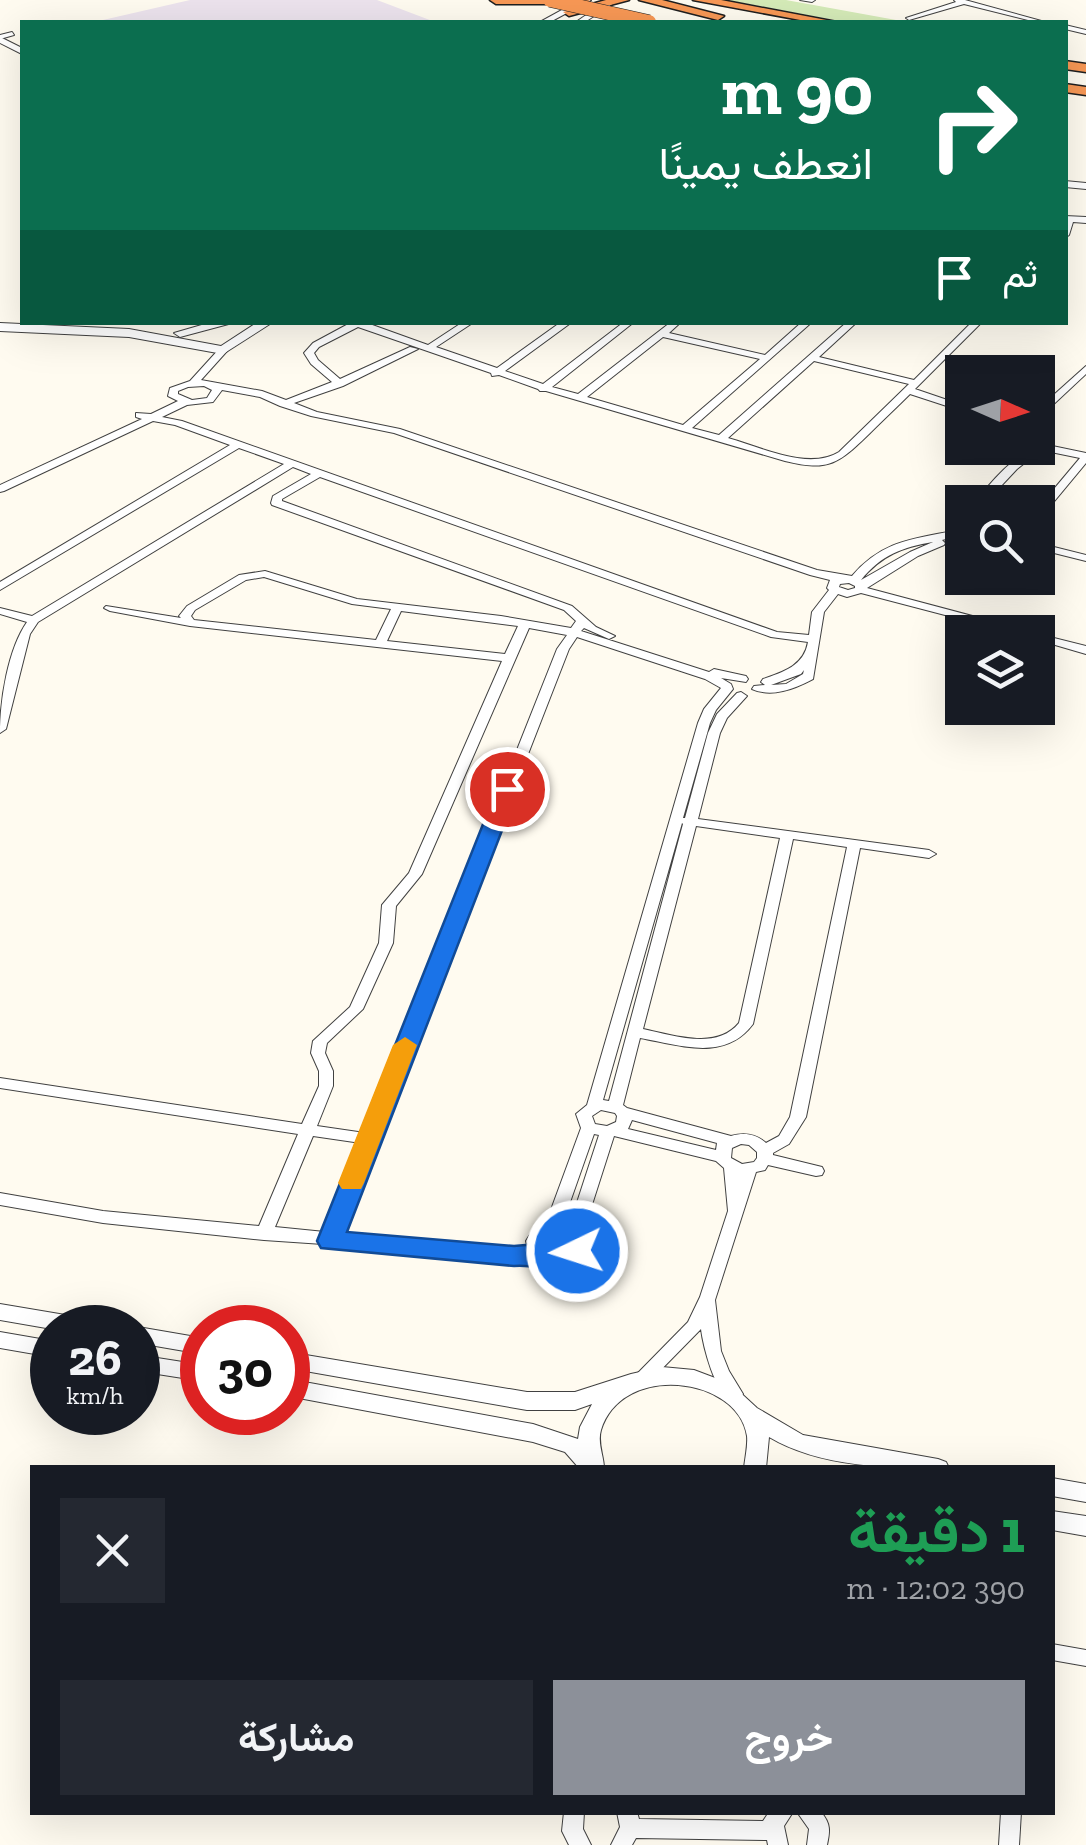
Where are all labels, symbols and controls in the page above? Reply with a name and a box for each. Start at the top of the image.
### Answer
text: 90 m [721,48,873,132]
icon: right [908,60,1038,190]
text: انعطف يمينًا [659,137,873,191]
icon: arrive [927,250,982,305]
text: ثم [1002,251,1038,297]
north arrow [945,355,1055,465]
map controls [945,355,1055,725]
button: search [945,485,1055,595]
button: layers [945,615,1055,725]
pin [465,747,550,832]
icon: arrive [480,762,535,817]
position arrow [525,1199,629,1303]
speed limit sign: 30 [180,1305,310,1435]
text: 26 [68,1328,122,1388]
text: km/h [66,1380,124,1410]
text: 1 دقيقة [848,1495,1025,1567]
button: close [60,1498,165,1603]
text: 390 m · 12:02 [847,1569,1025,1607]
button: مشاركة [60,1680,533,1795]
button: خروج [553,1680,1025,1795]

